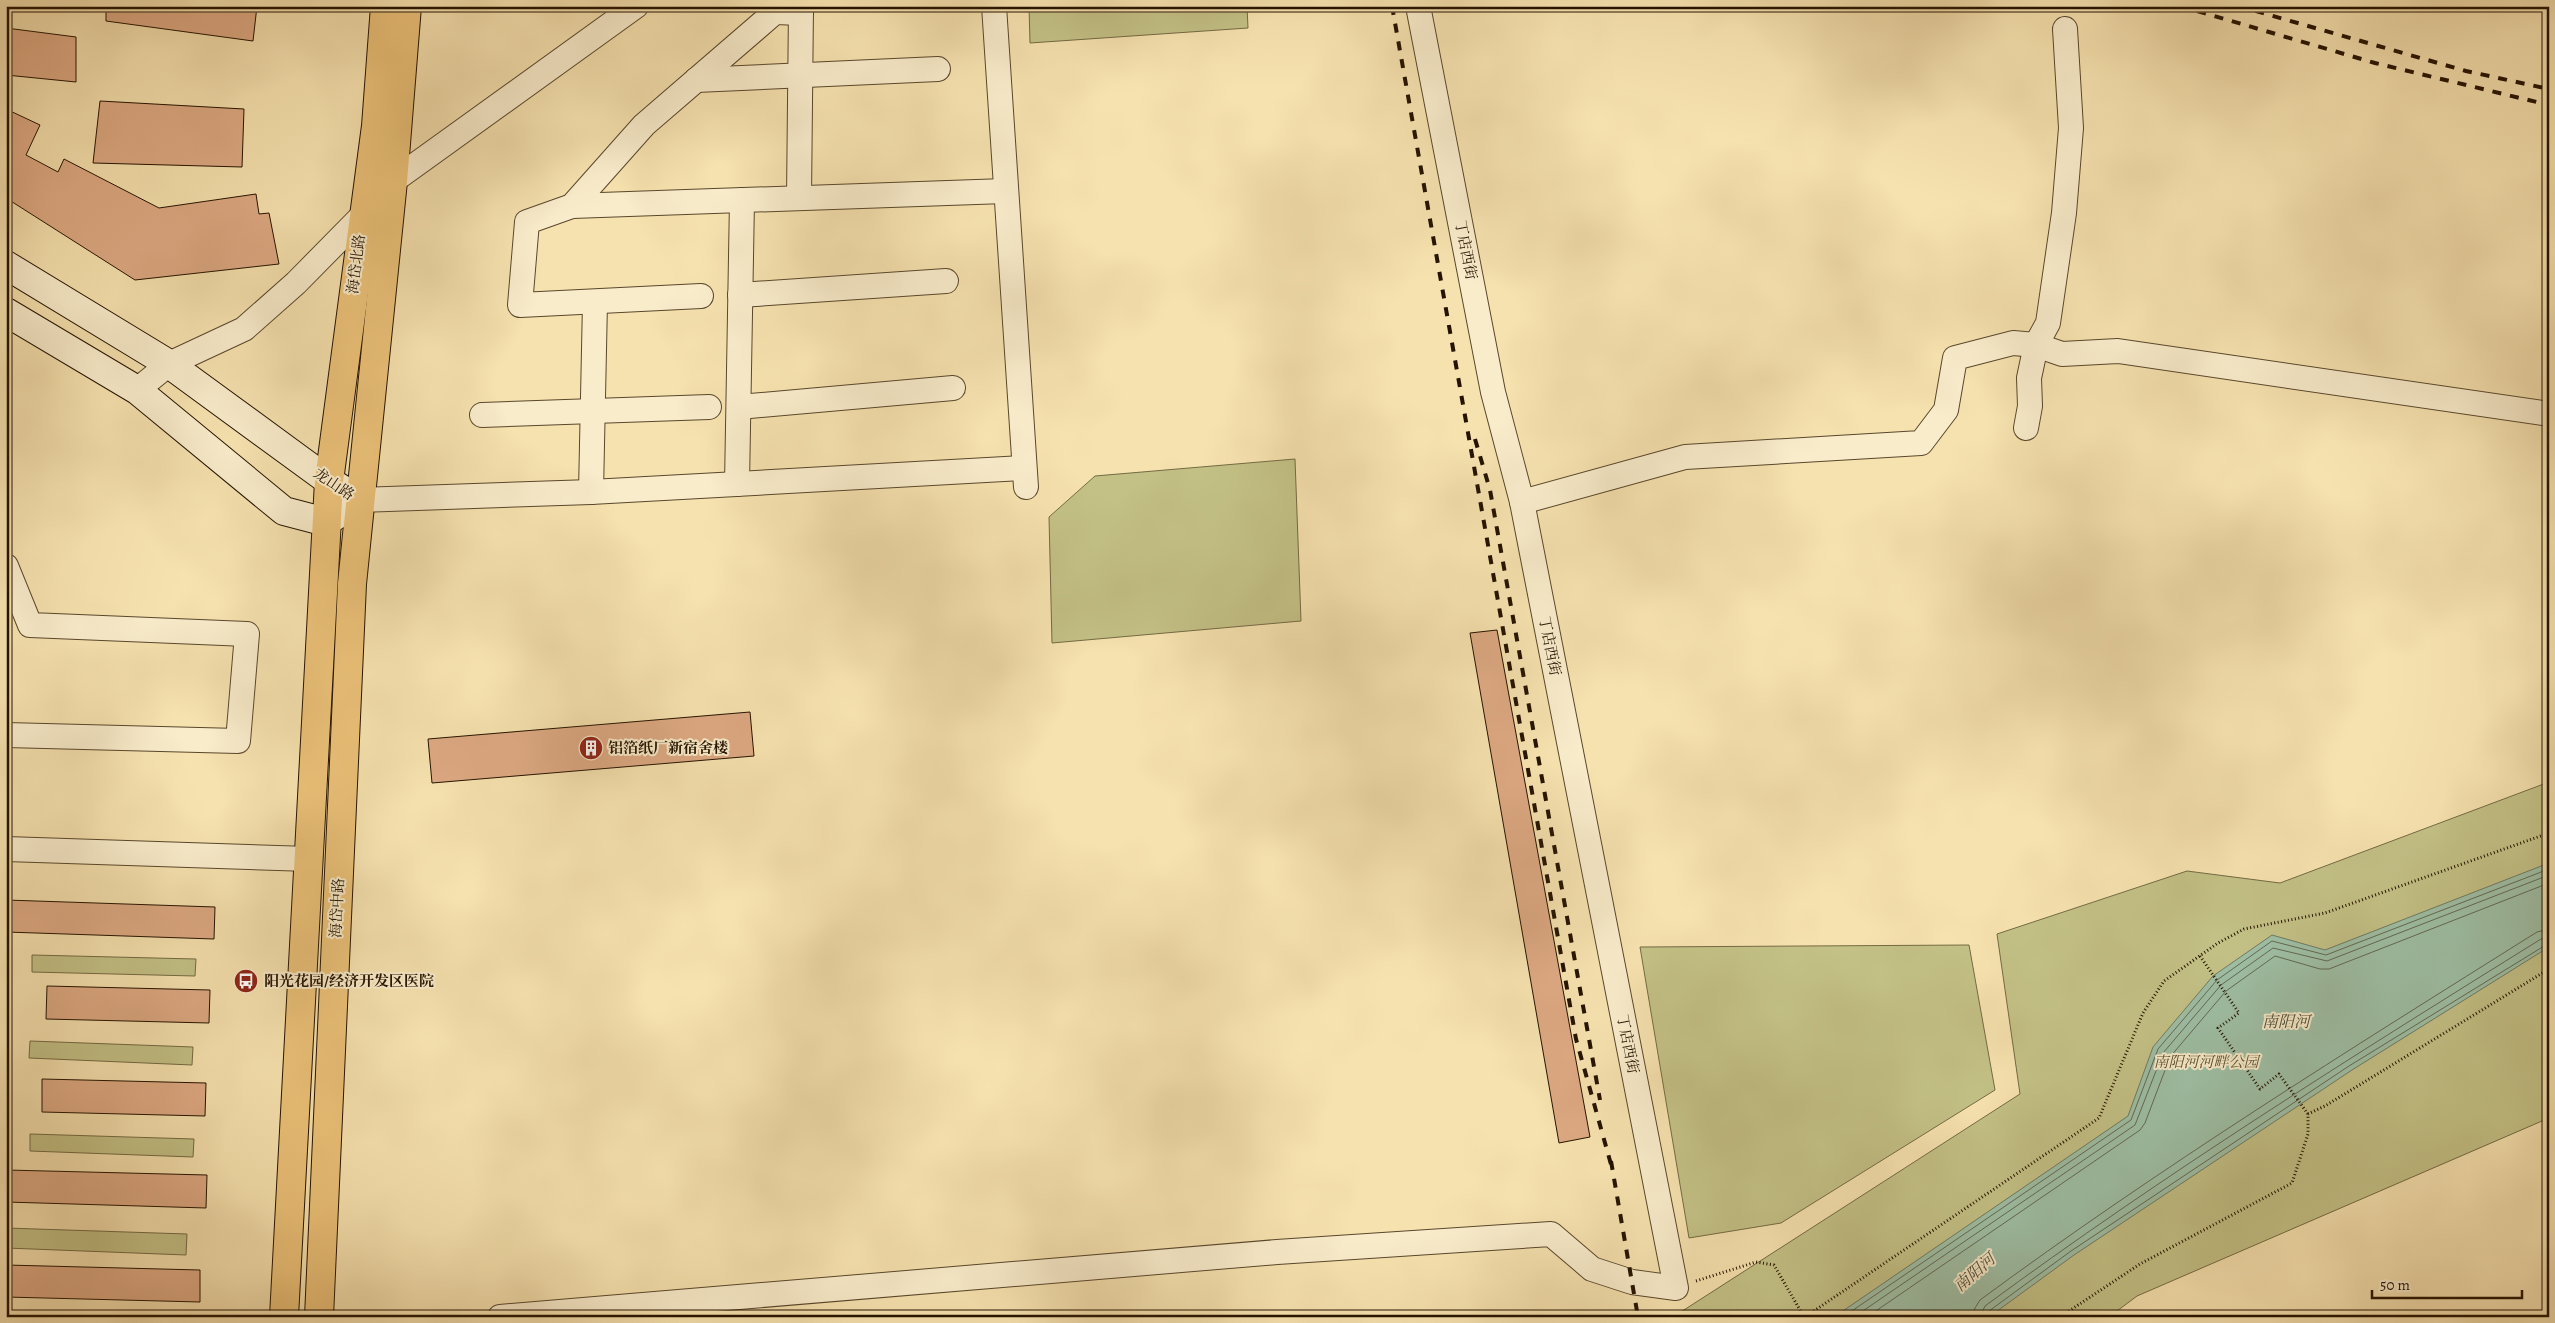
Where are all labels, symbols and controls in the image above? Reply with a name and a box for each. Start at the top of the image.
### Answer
street label: 丁店西街 [1450,219,1482,281]
street label: 海岱北路 [342,233,370,295]
street label: 龙山路 [310,463,358,505]
street label: 丁店西街 [1534,615,1566,677]
building icon: 铝箔纸厂新宿舍楼 [578,735,604,761]
place label: 铝箔纸厂新宿舍楼 [608,738,728,758]
street label: 海岱中路 [325,878,349,938]
bus stop icon: 阳光花园/经济开发区医院 [233,968,259,994]
place label: 阳光花园/经济开发区医院 [264,971,434,991]
water label: 南阳河 [2262,1011,2313,1033]
street label: 丁店西街 [1612,1013,1644,1075]
park label: 南阳河河畔公园 [2153,1052,2260,1072]
water label: 南阳河 [1949,1247,2002,1297]
scale bar [2372,1268,2522,1300]
text: 50 m [2380,1275,2410,1295]

